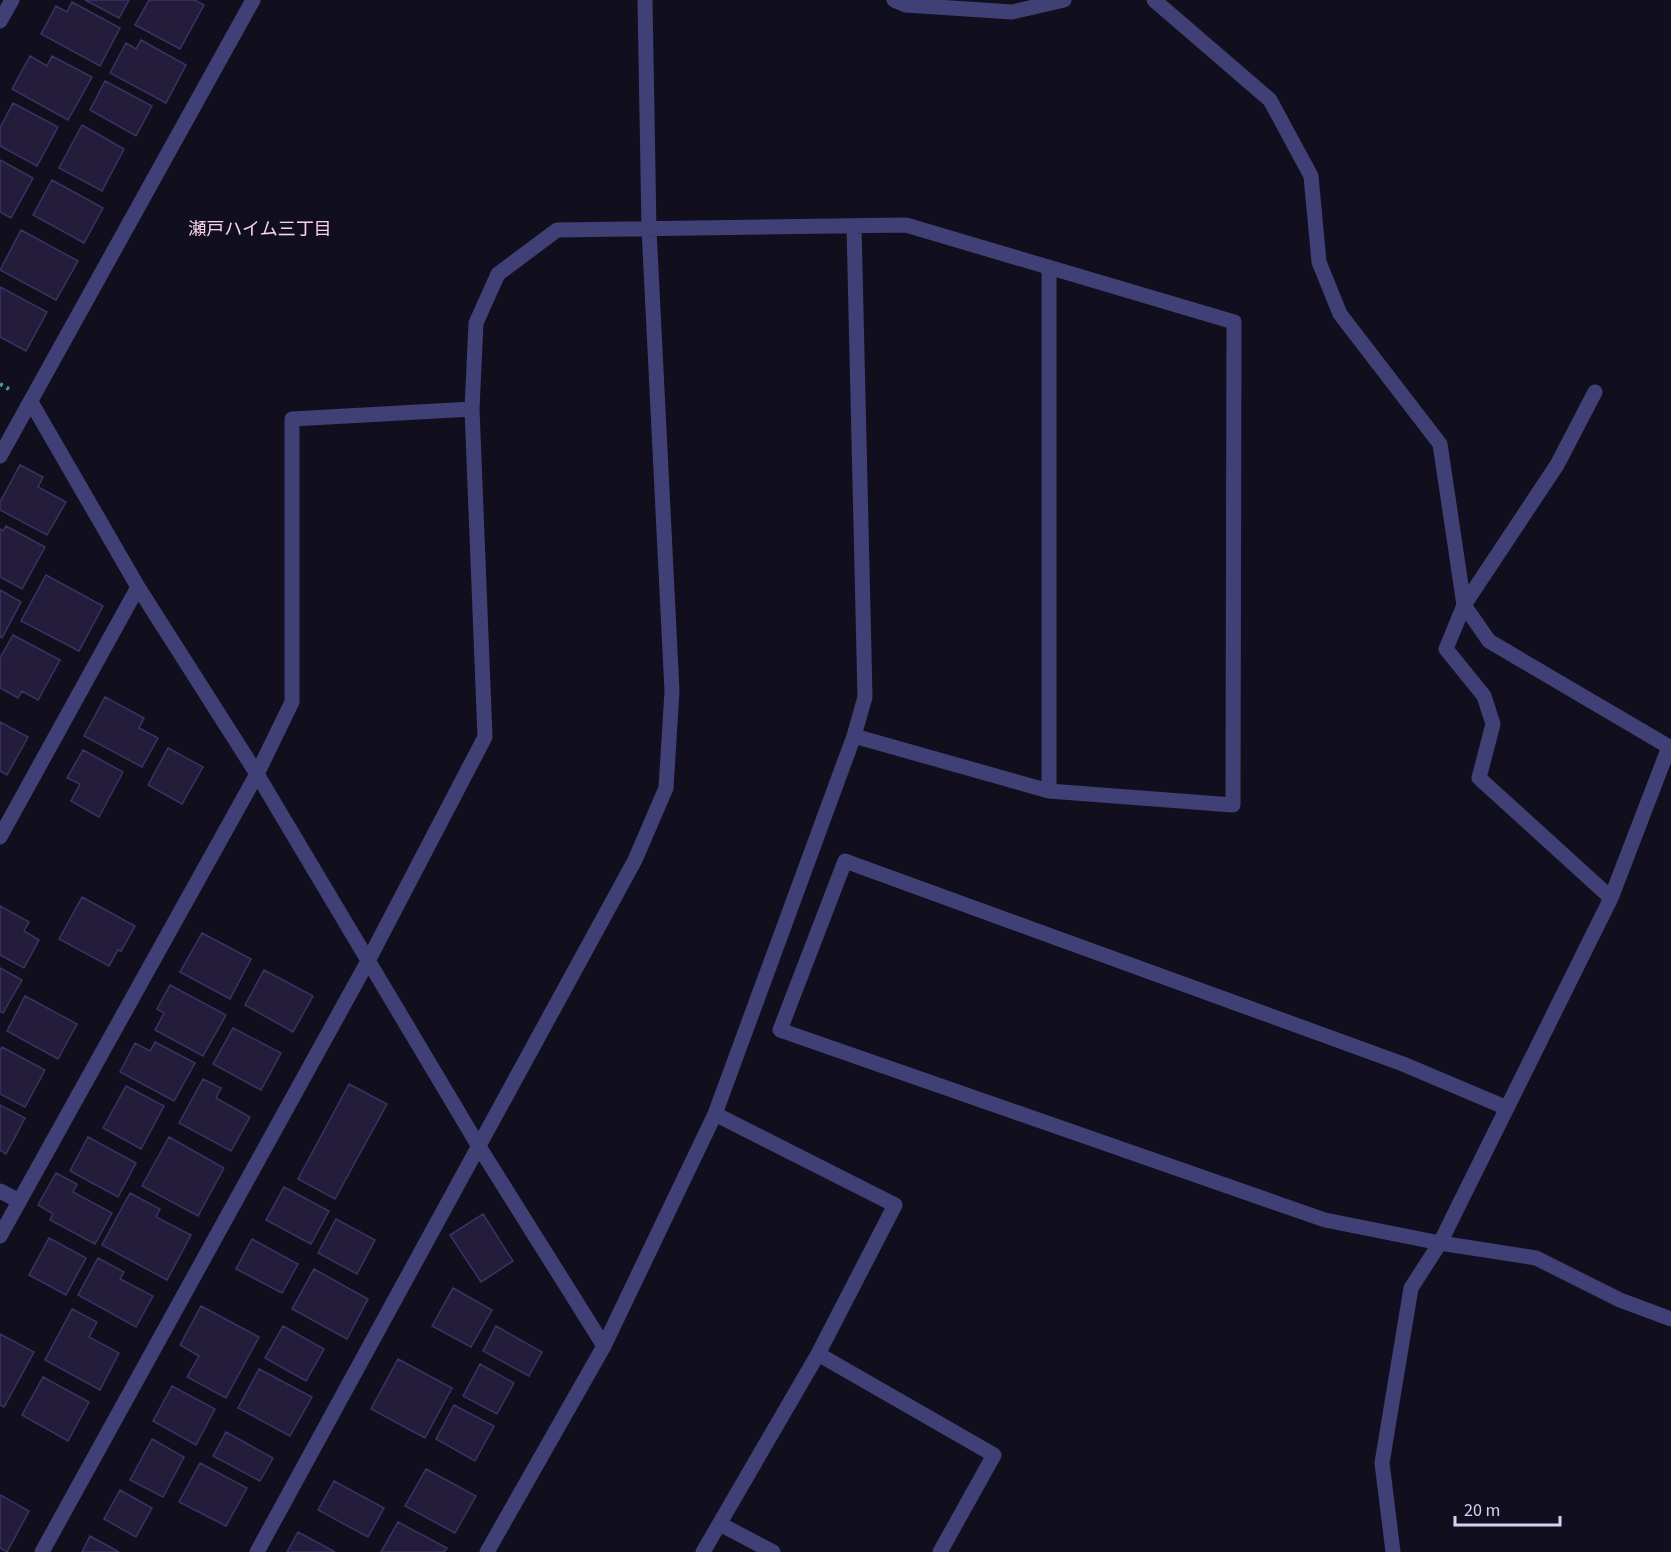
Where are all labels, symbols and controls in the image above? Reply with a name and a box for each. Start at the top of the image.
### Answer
district label: 瀬戸ハイム三丁目 [188,217,332,242]
scale bar [1455,1489,1560,1527]
text: 20 m [1464,1498,1500,1523]

